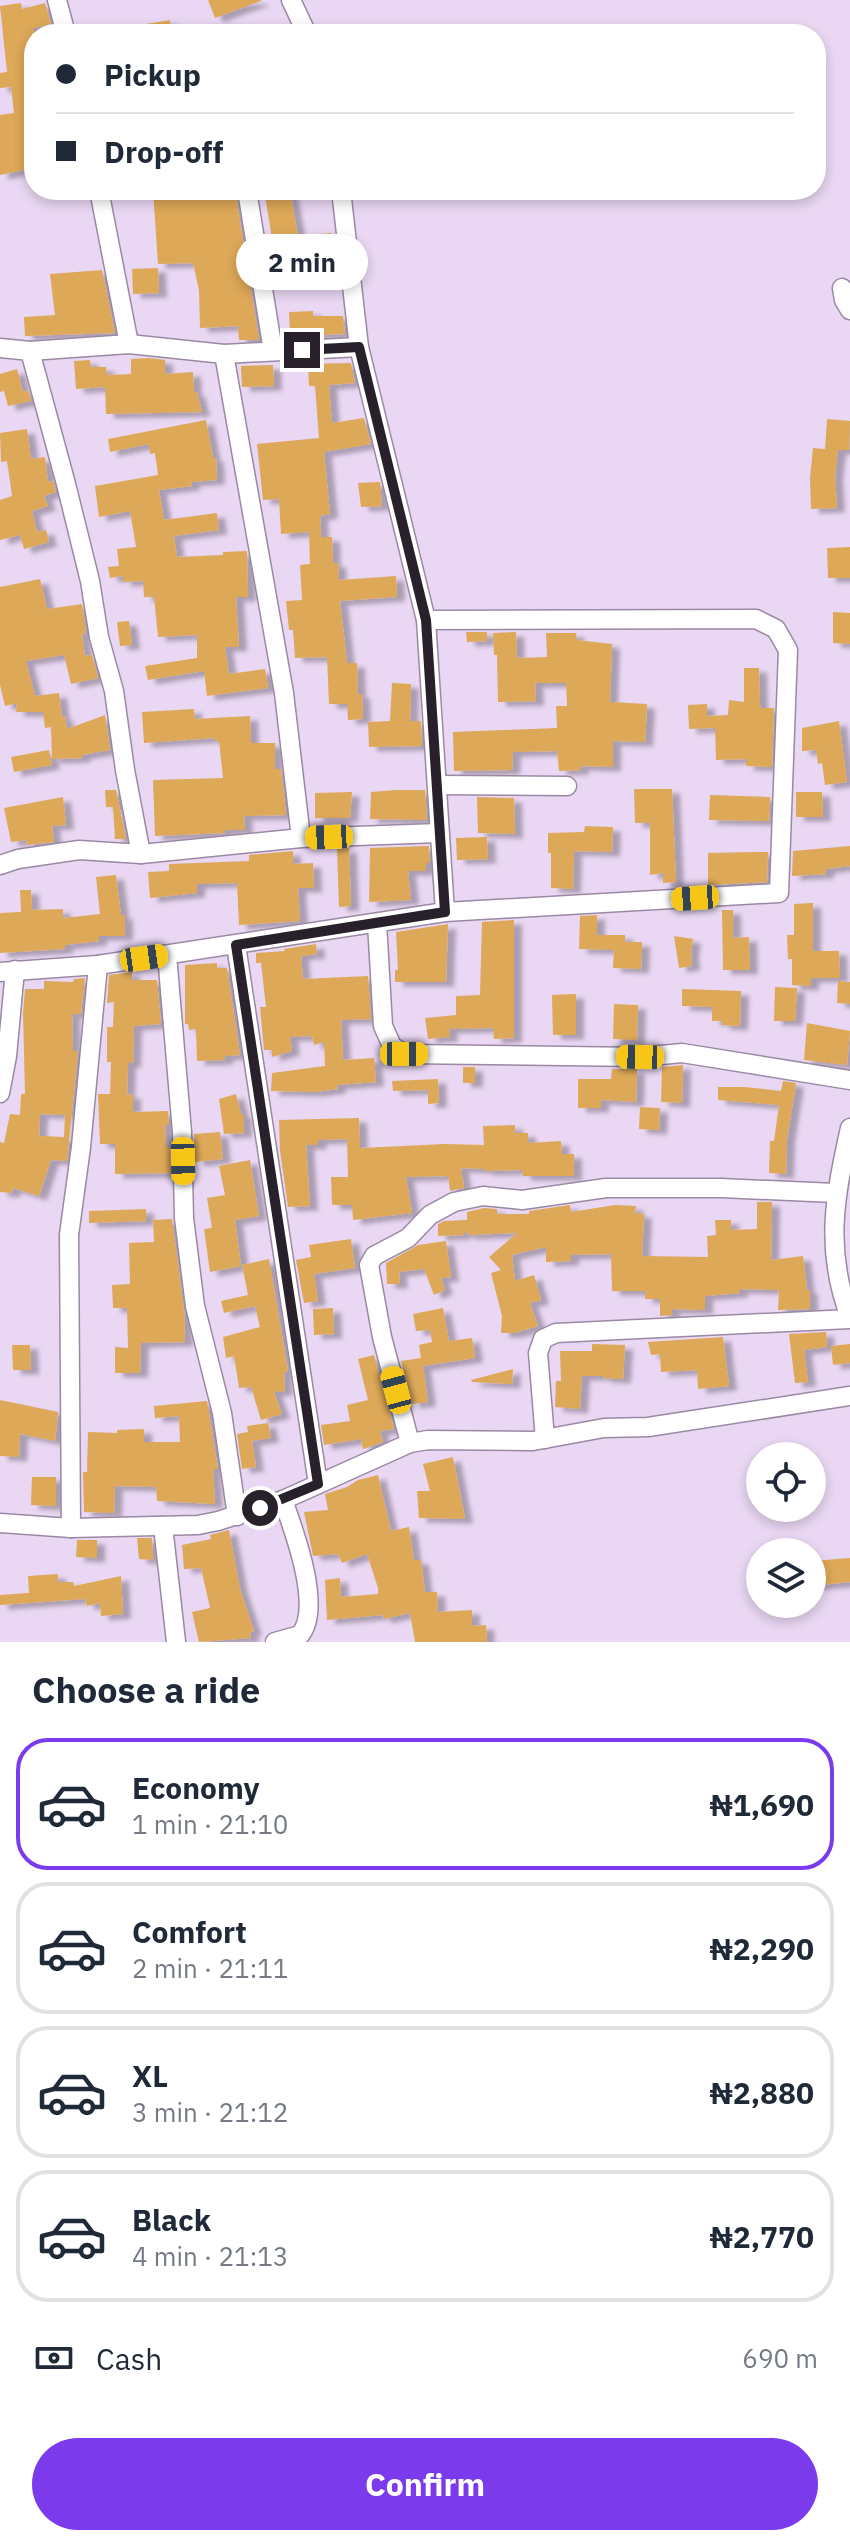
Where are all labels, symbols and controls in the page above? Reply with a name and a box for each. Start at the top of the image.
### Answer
text: Pickup [104,55,201,94]
text: Drop-off [104,132,223,171]
callout: 2 min [236,234,368,290]
text: 2 min [268,245,336,279]
route end [284,332,320,368]
car [305,824,353,850]
car [670,884,720,912]
car [119,943,169,973]
car [380,1042,428,1066]
car [616,1045,664,1069]
car [171,1137,195,1185]
car [378,1364,414,1416]
map controls [746,1442,826,1618]
button: locate [746,1442,826,1522]
route start [242,1490,278,1526]
button: layers [746,1538,826,1618]
text: Choose a ride [32,1666,260,1713]
icon: car [36,1768,108,1840]
text: Economy [132,1768,260,1807]
text: ₦1,690 [709,1785,814,1824]
text: 1 min · 21:10 [132,1807,288,1841]
icon: car [36,1912,108,1984]
text: Comfort [132,1912,247,1951]
text: ₦2,290 [709,1929,814,1968]
text: 2 min · 21:11 [132,1951,288,1985]
icon: car [36,2056,108,2128]
text: XL [132,2056,168,2095]
text: ₦2,880 [709,2073,814,2112]
text: 3 min · 21:12 [132,2095,288,2129]
icon: car [36,2200,108,2272]
text: Black [132,2200,211,2239]
text: ₦2,770 [709,2217,814,2256]
text: 4 min · 21:13 [132,2239,288,2273]
icon: cash [32,2336,76,2380]
text: Cash [96,2339,162,2378]
text: 690 m [742,2341,818,2375]
button: Confirm [32,2438,818,2530]

